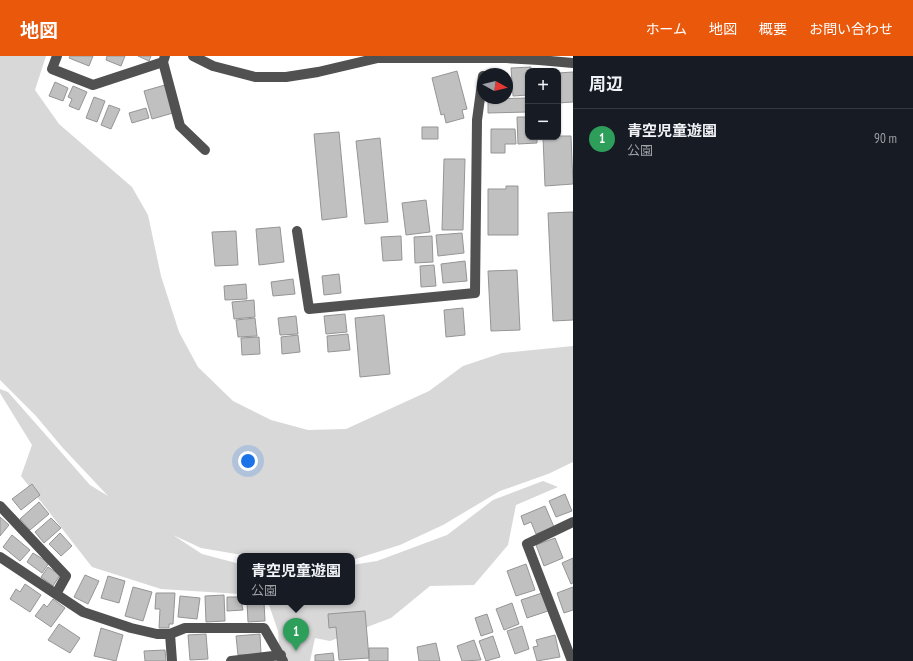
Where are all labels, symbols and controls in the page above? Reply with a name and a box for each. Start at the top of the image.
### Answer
text: 地図 [20,18,58,42]
text: ホーム [645,20,687,38]
text: 地図 [709,20,737,38]
text: 概要 [759,20,787,38]
text: お問い合わせ [809,20,893,38]
north arrow [477,68,513,104]
map controls [525,68,561,140]
button: + [525,68,561,104]
text: 周辺 [589,73,623,95]
button: − [525,104,561,140]
text: 青空児童遊園 [627,121,717,140]
text: 1 [599,130,605,147]
text: 90 m [874,130,897,147]
text: 公園 [627,142,653,159]
your location [238,451,258,471]
popup [237,553,355,605]
text: 青空児童遊園 [251,561,341,580]
text: 公園 [251,582,277,599]
pin: 1 [283,618,309,651]

